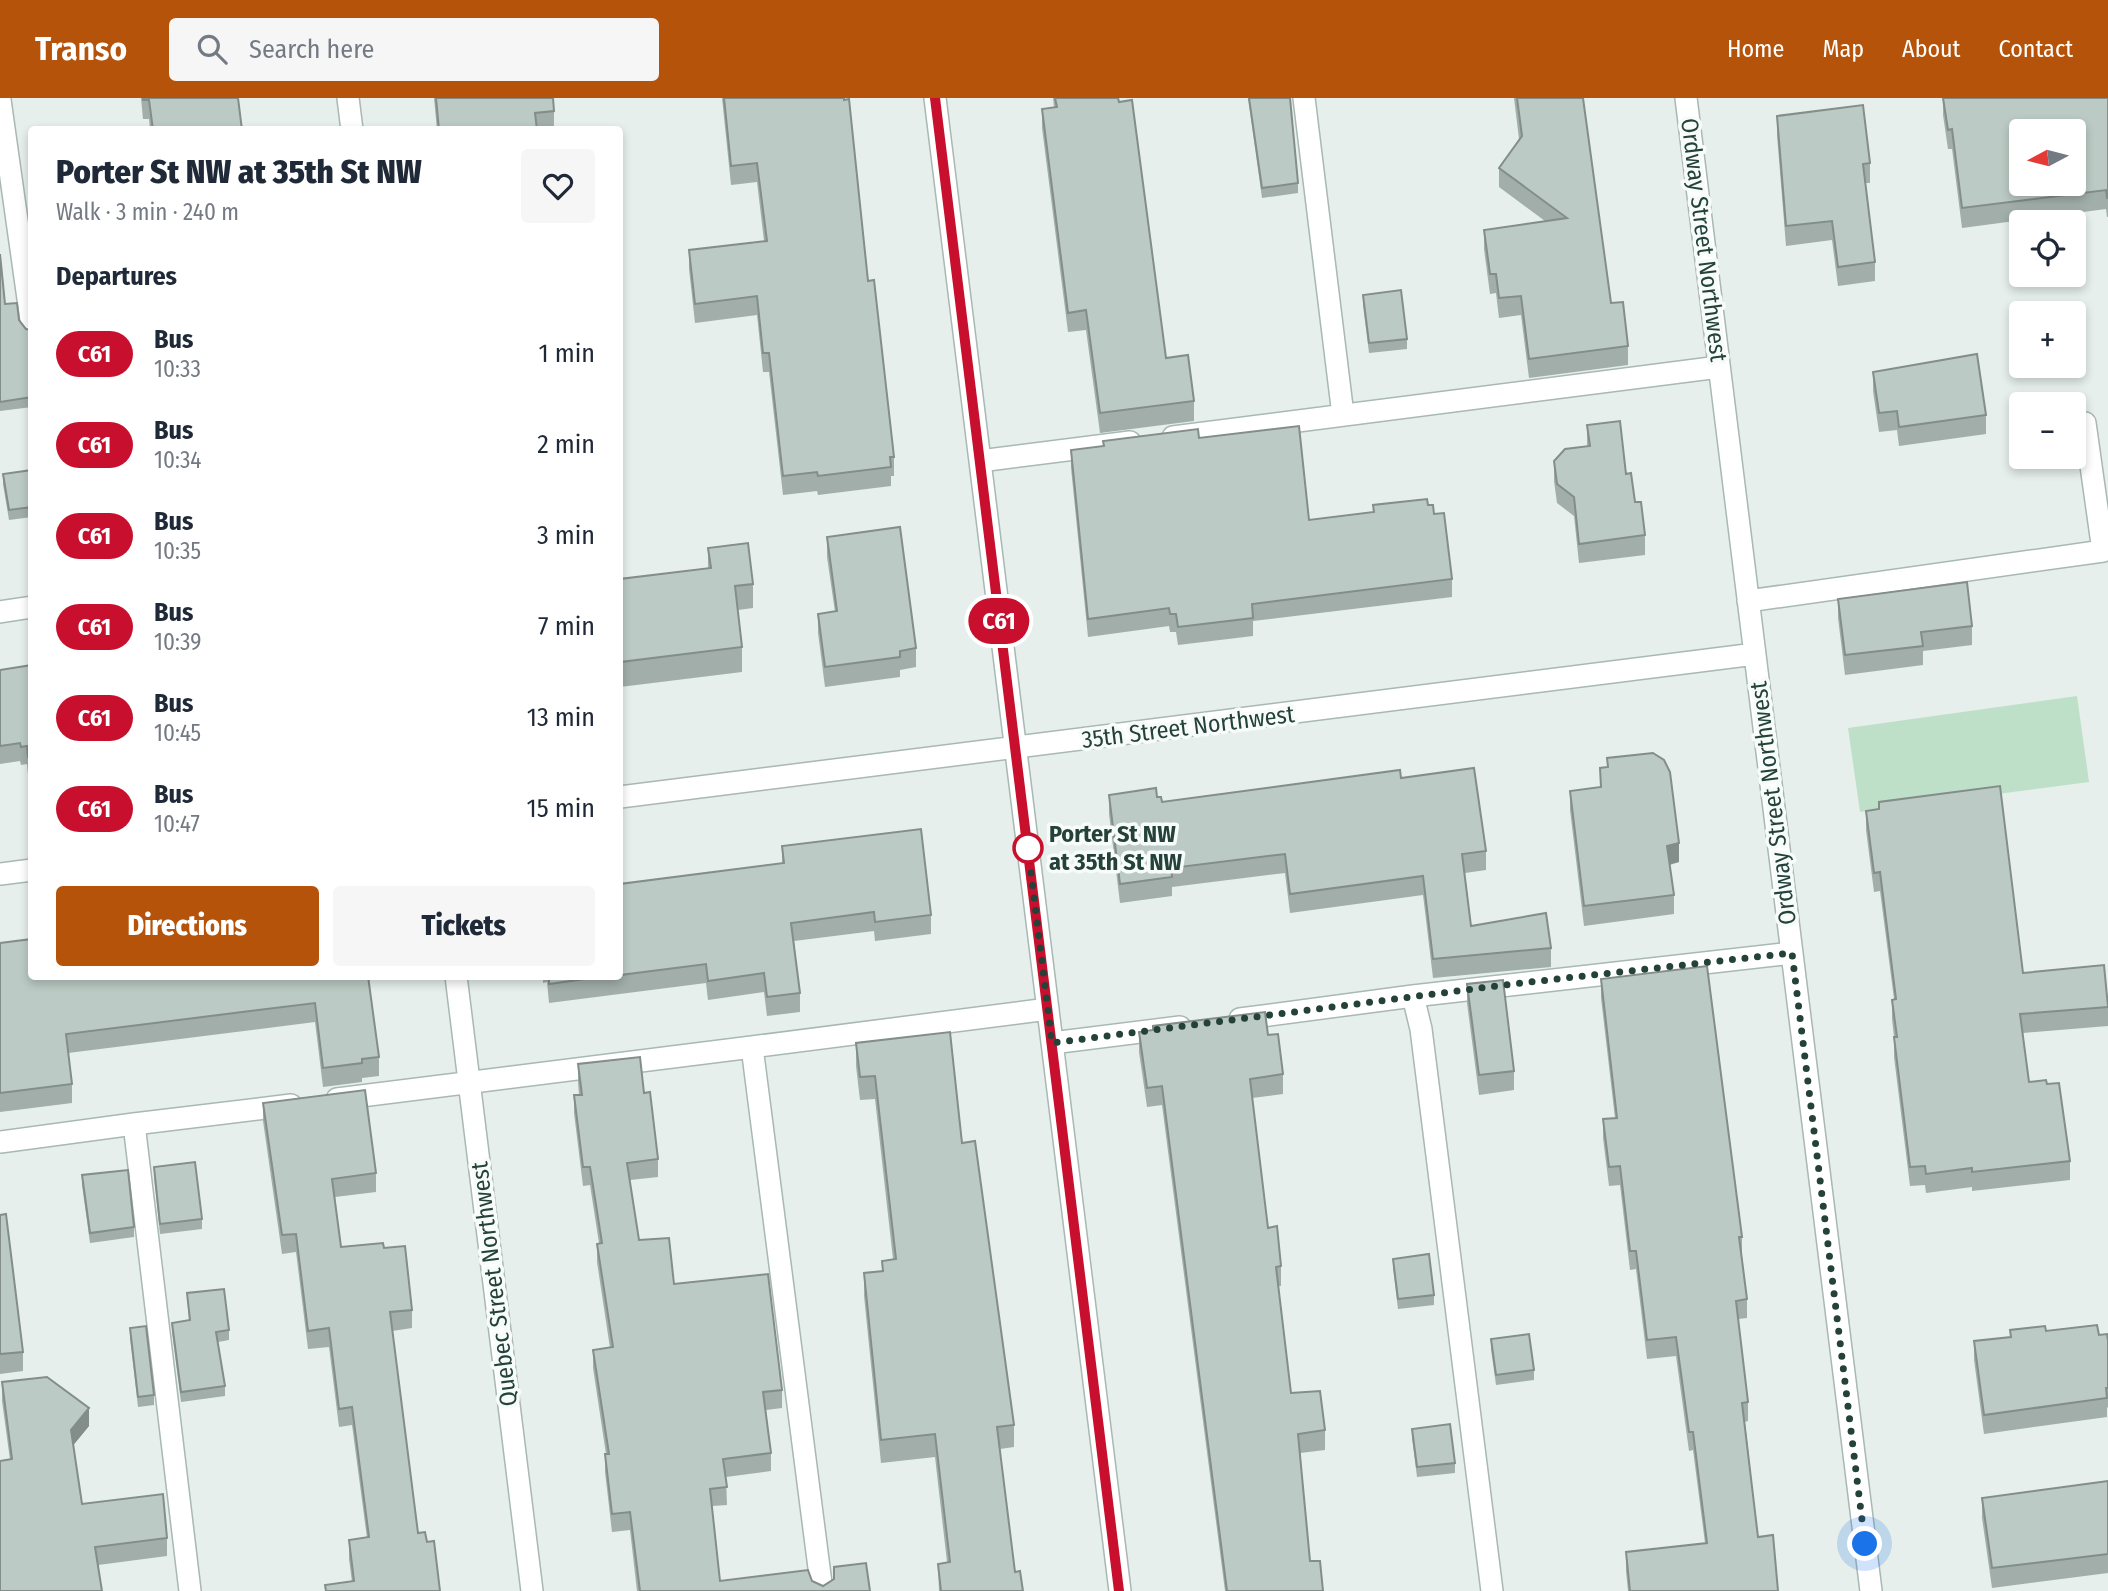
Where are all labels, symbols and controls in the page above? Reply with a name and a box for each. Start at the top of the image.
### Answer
search box [169,18,659,81]
text: Transo [35,29,127,69]
icon: search [193,30,231,68]
text: Search here [249,34,374,65]
text: Home [1727,35,1784,63]
text: Map [1822,35,1864,63]
text: About [1902,35,1960,63]
text: Contact [1998,35,2073,63]
street label: Ordway Street Northwest [1675,117,1733,364]
north arrow [2009,119,2086,196]
map controls [2009,119,2086,469]
button: heart [521,149,595,223]
text: Porter St NW at 35th St NW [56,152,422,192]
text: Walk · 3 min · 240 m [56,198,239,226]
button: locate [2009,210,2086,287]
text: Departures [56,261,177,292]
button: + [2009,301,2086,378]
text: Bus [154,324,193,355]
text: 1 min [539,338,595,369]
text: C61 [78,340,111,368]
text: 10:33 [154,355,201,383]
button: − [2009,392,2086,469]
text: Bus [154,415,193,446]
text: 2 min [537,429,595,460]
text: C61 [78,431,111,459]
text: 10:34 [154,446,201,474]
text: Bus [154,506,193,537]
text: 3 min [537,520,595,551]
text: C61 [78,522,111,550]
text: 10:35 [154,537,201,565]
text: Bus [154,597,193,628]
line badge: C61 [959,598,1039,644]
text: C61 [982,607,1016,635]
text: 7 min [538,611,595,642]
text: C61 [78,613,111,641]
text: 10:39 [154,628,201,656]
street label: Ordway Street Northwest [1744,679,1802,926]
text: Bus [154,688,193,719]
street label: 35th Street Northwest [1080,700,1296,754]
text: 13 min [527,702,595,733]
text: C61 [78,704,111,732]
text: 10:45 [154,719,201,747]
text: Bus [154,779,193,810]
text: 15 min [527,793,595,824]
text: C61 [78,795,111,823]
text: 10:47 [154,810,200,838]
place label: Porter St NW at 35th St NW [1049,820,1183,876]
marker: Porter St NW at 35th St NW [1013,833,1043,863]
button: Directions [56,886,319,966]
button: Tickets [333,886,595,966]
street label: Quebec Street Northwest [465,1160,523,1408]
your location [1847,1526,1882,1561]

